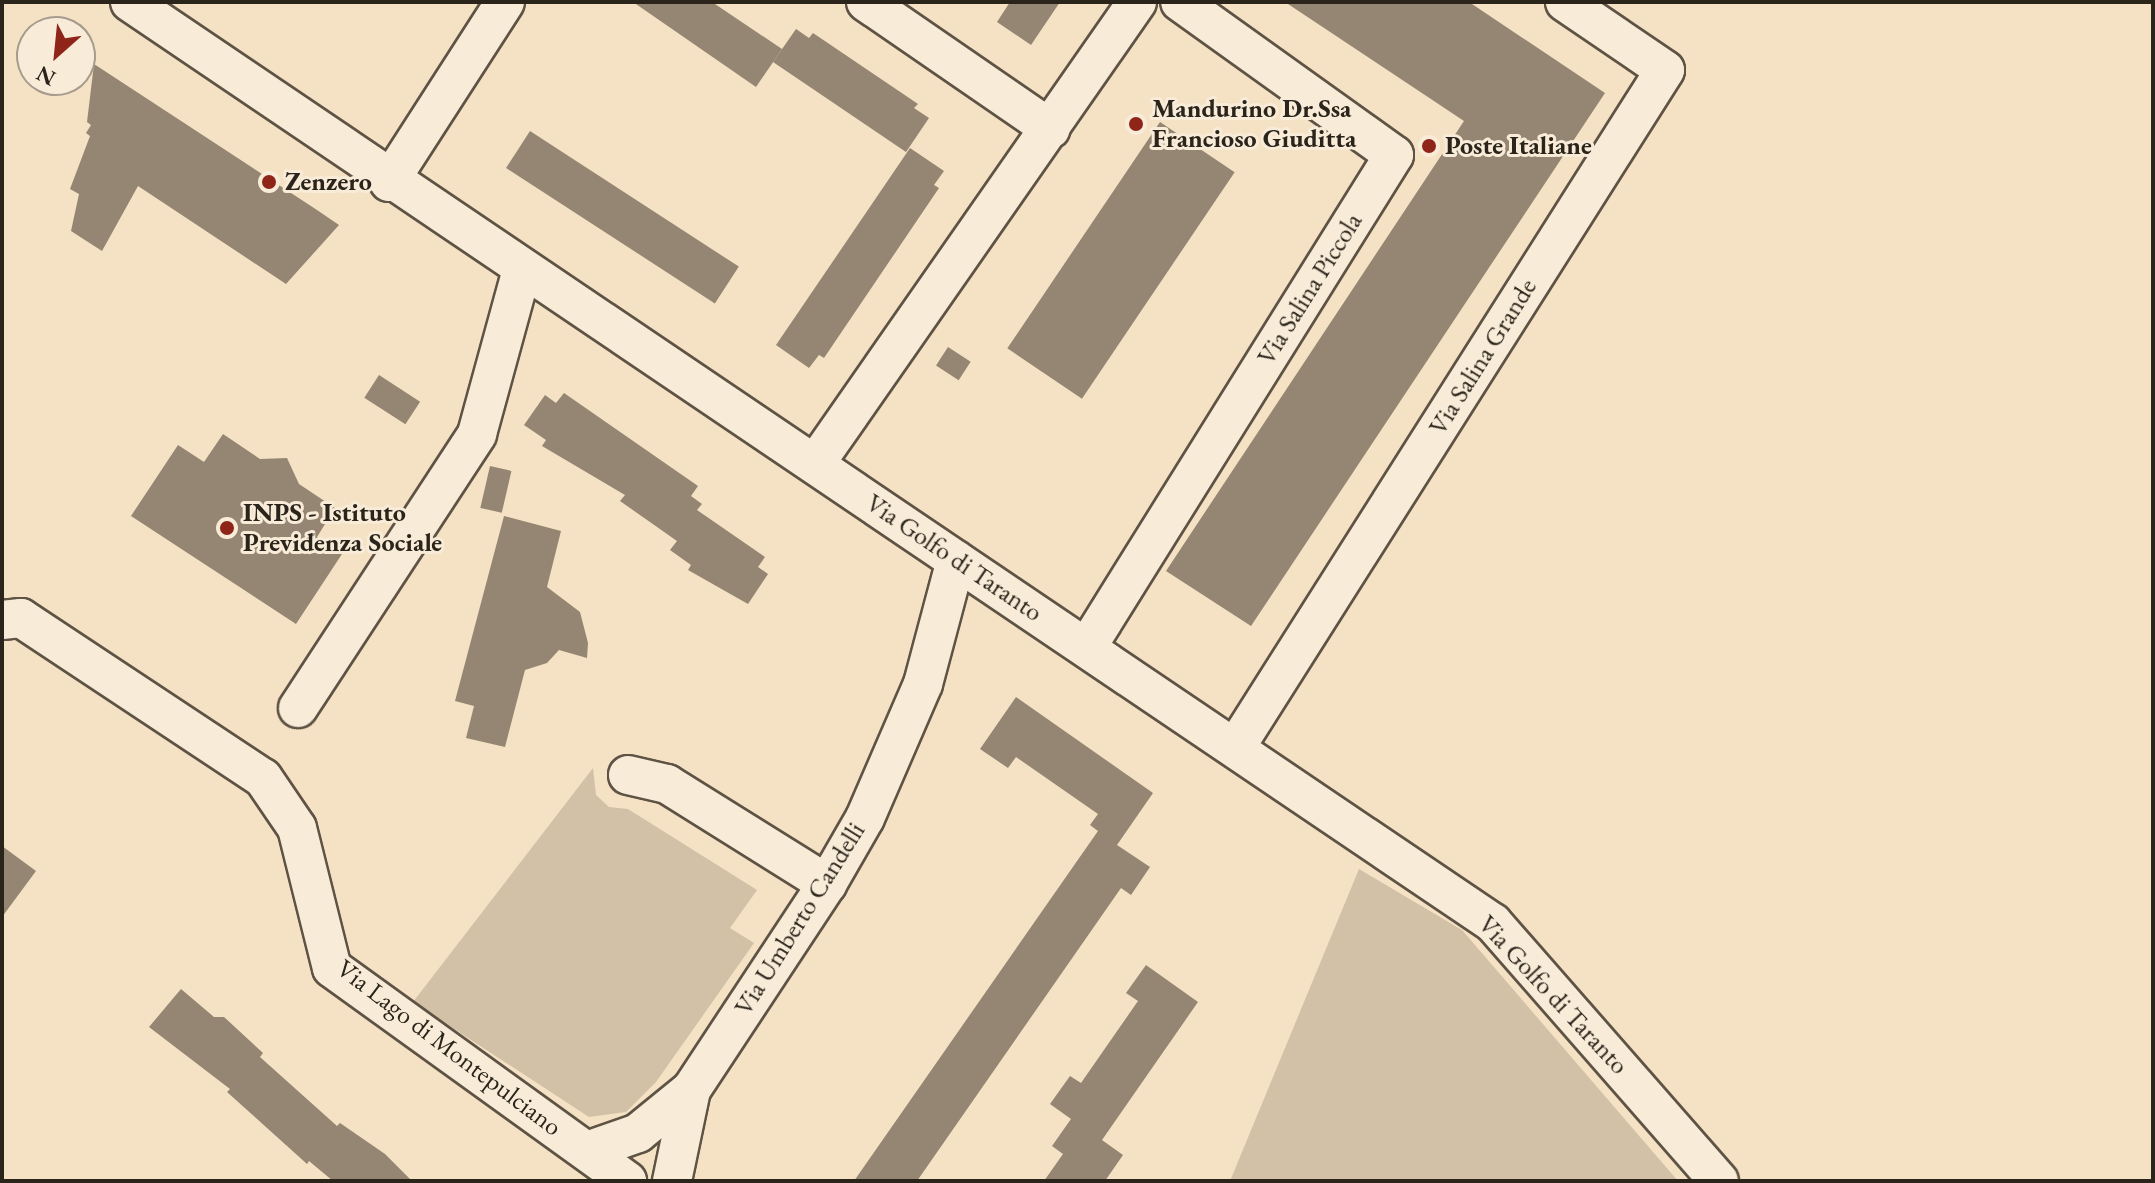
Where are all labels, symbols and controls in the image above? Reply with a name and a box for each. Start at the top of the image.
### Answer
north arrow [16,16,96,96]
text: N [31,59,60,93]
place label: Mandurino Dr.Ssa Francioso Giuditta [1152,93,1356,154]
marker: Mandurino Dr.Ssa Francioso Giuditta [1127,115,1145,133]
place label: Poste Italiane [1445,130,1592,162]
marker: Poste Italiane [1420,137,1438,155]
place label: Zenzero [285,166,372,198]
marker: Zenzero [260,173,278,191]
street label: Via Salina Piccola [1251,207,1369,371]
street label: Via Salina Grande [1423,273,1543,441]
street label: Via Golfo di Taranto [860,488,1048,628]
place label: INPS - Istituto Previdenza Sociale [243,497,442,558]
marker: INPS - Istituto Previdenza Sociale [218,519,236,537]
street label: Via Umberto Candelli [728,817,872,1021]
street label: Via Golfo di Taranto [1471,909,1635,1081]
street label: Via Lago di Montepulciano [330,953,568,1143]

